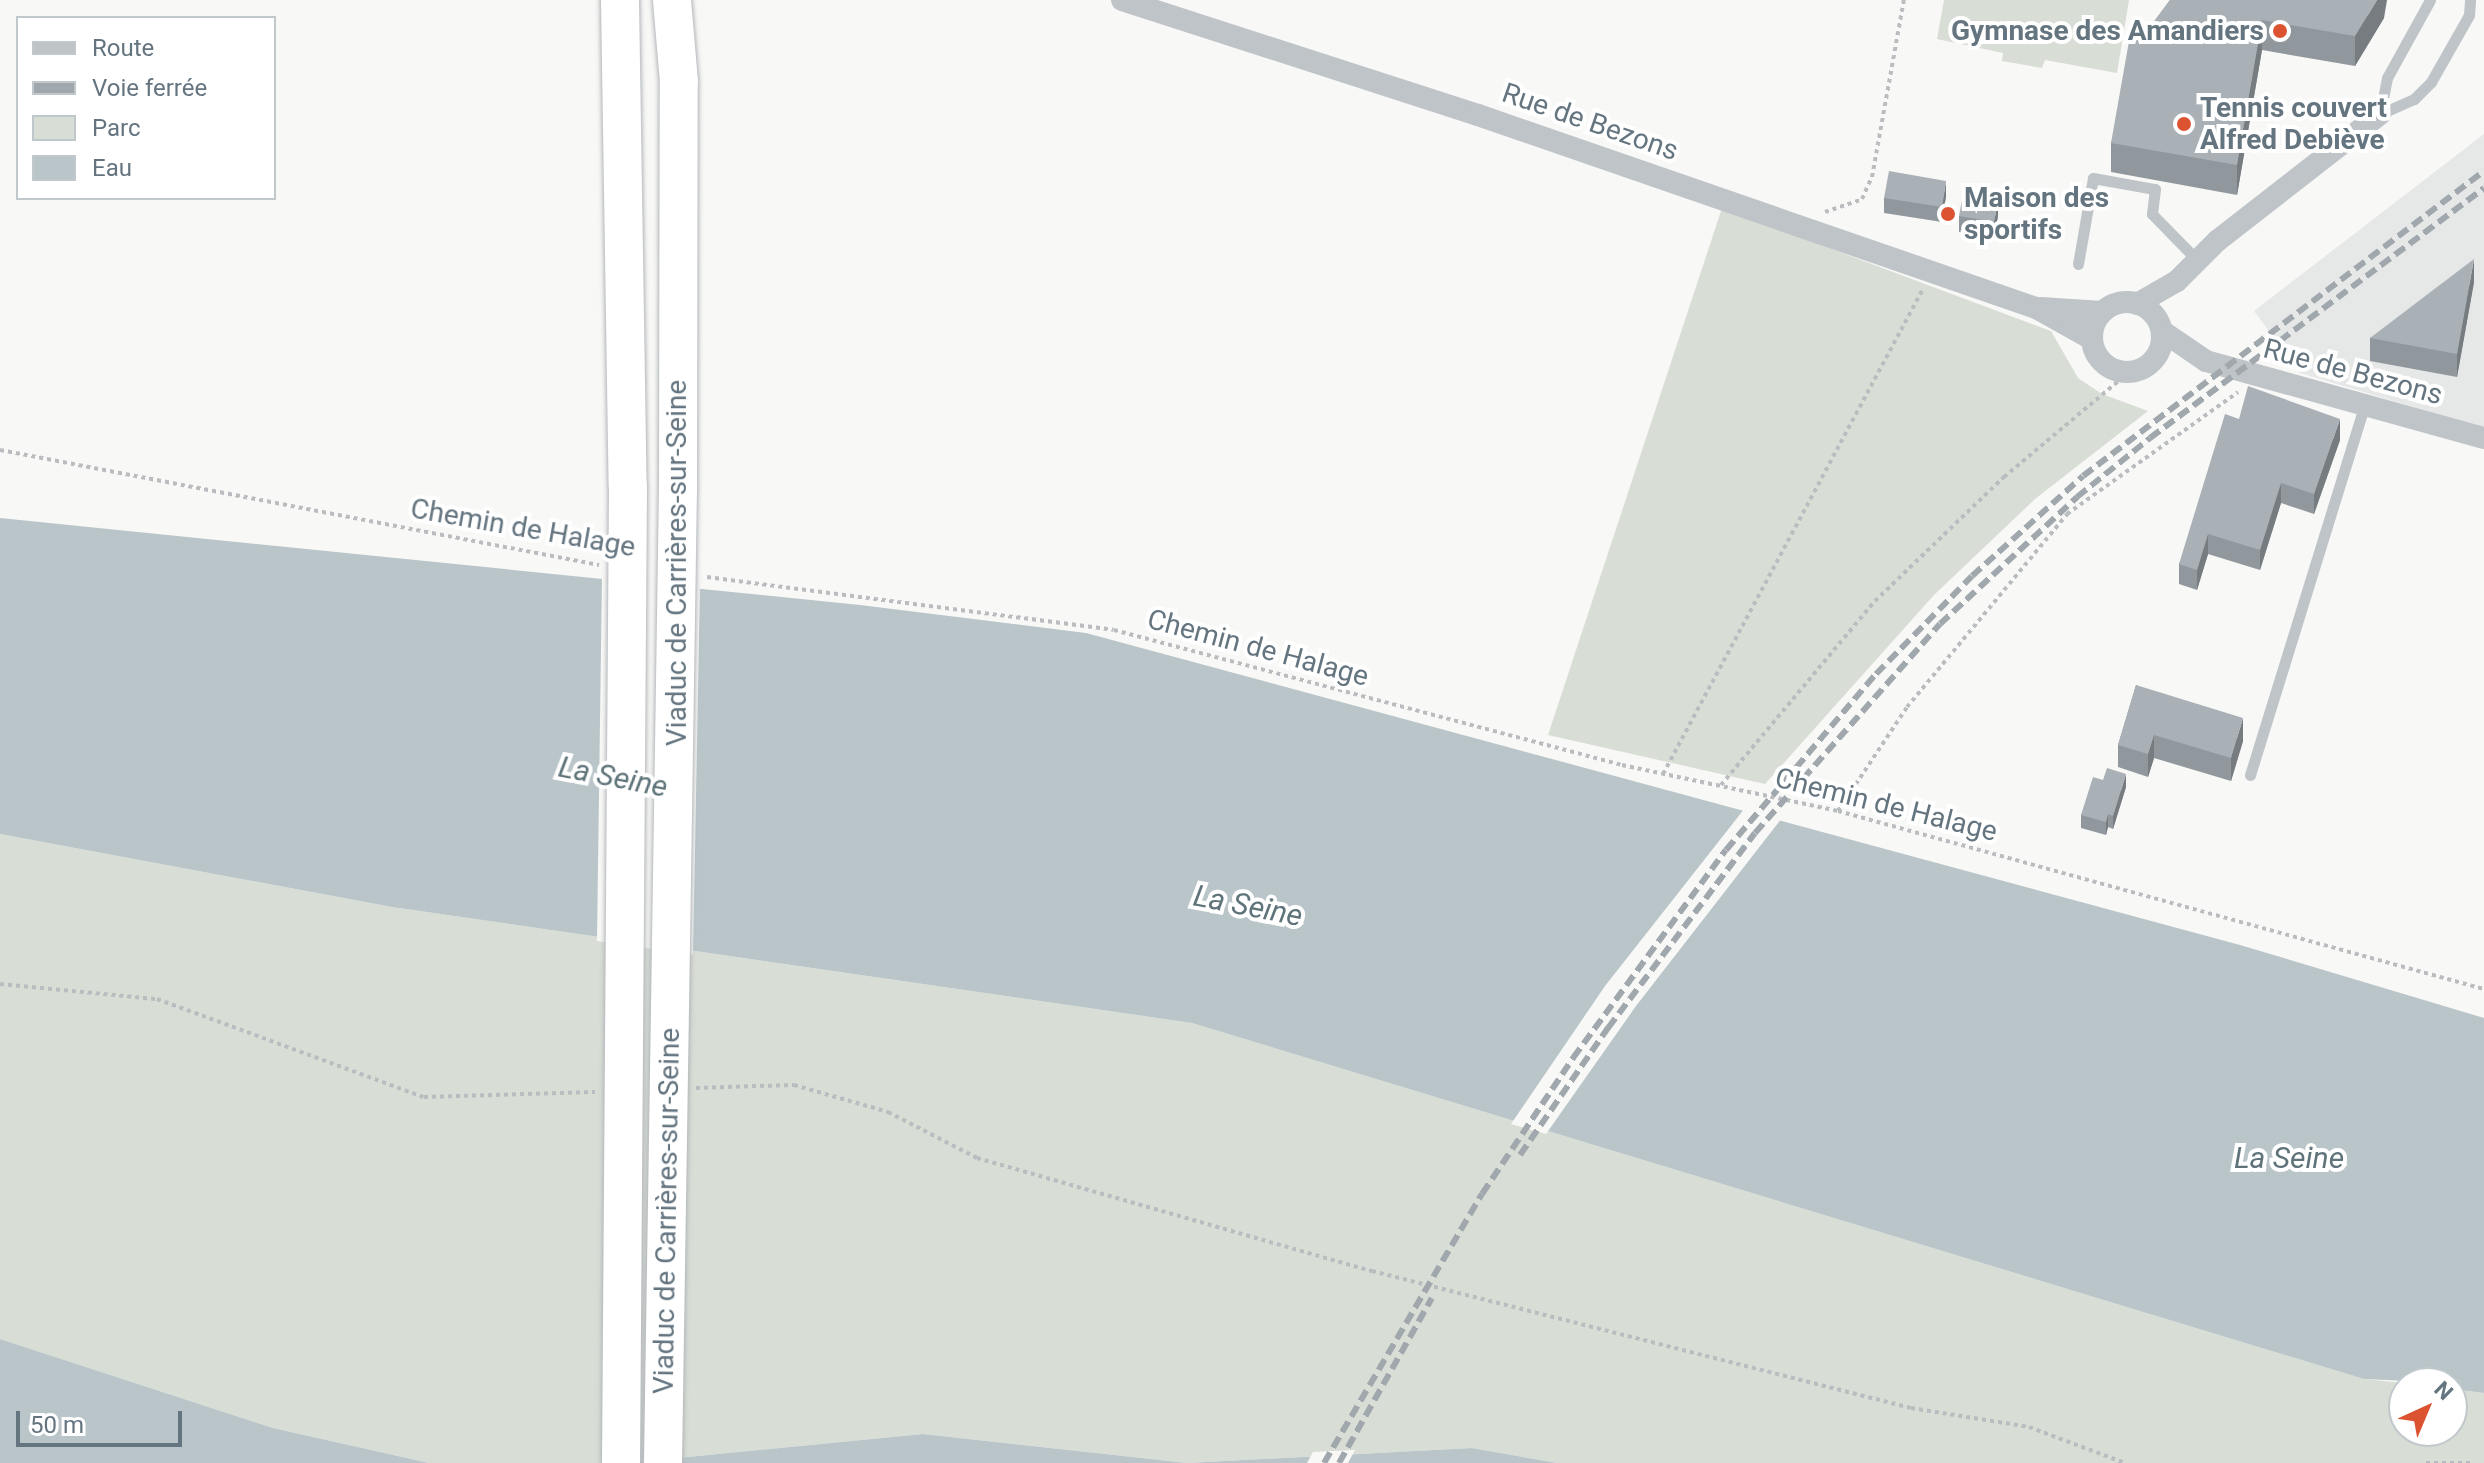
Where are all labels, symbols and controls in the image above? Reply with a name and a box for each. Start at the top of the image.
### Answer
place label: Gymnase des Amandiers [1951,14,2264,48]
legend [16,16,276,200]
marker: Gymnase des Amandiers [2271,22,2289,40]
text: Route [92,34,154,62]
text: Voie ferrée [92,74,207,102]
street label: Rue de Bezons [1498,76,1682,168]
place label: Tennis couvert Alfred Debiève [2200,91,2387,157]
text: Parc [92,114,141,142]
marker: Tennis couvert Alfred Debiève [2175,115,2193,133]
text: Eau [92,154,132,182]
place label: Maison des sportifs [1964,181,2109,247]
marker: Maison des sportifs [1939,205,1957,223]
street label: Rue de Bezons [2260,332,2446,412]
street label: Viaduc de Carrières-sur-Seine [660,380,694,746]
street label: Chemin de Halage [408,492,638,564]
street label: Chemin de Halage [1144,602,1372,694]
water label: La Seine [555,749,671,805]
street label: Chemin de Halage [1771,761,2001,849]
water label: La Seine [1190,878,1306,934]
street label: Viaduc de Carrières-sur-Seine [647,1028,687,1394]
water label: La Seine [2234,1140,2344,1176]
north arrow [2388,1367,2468,1447]
text: N [2429,1376,2458,1405]
scale bar [20,1395,186,1445]
text: 50 m [30,1411,84,1439]

